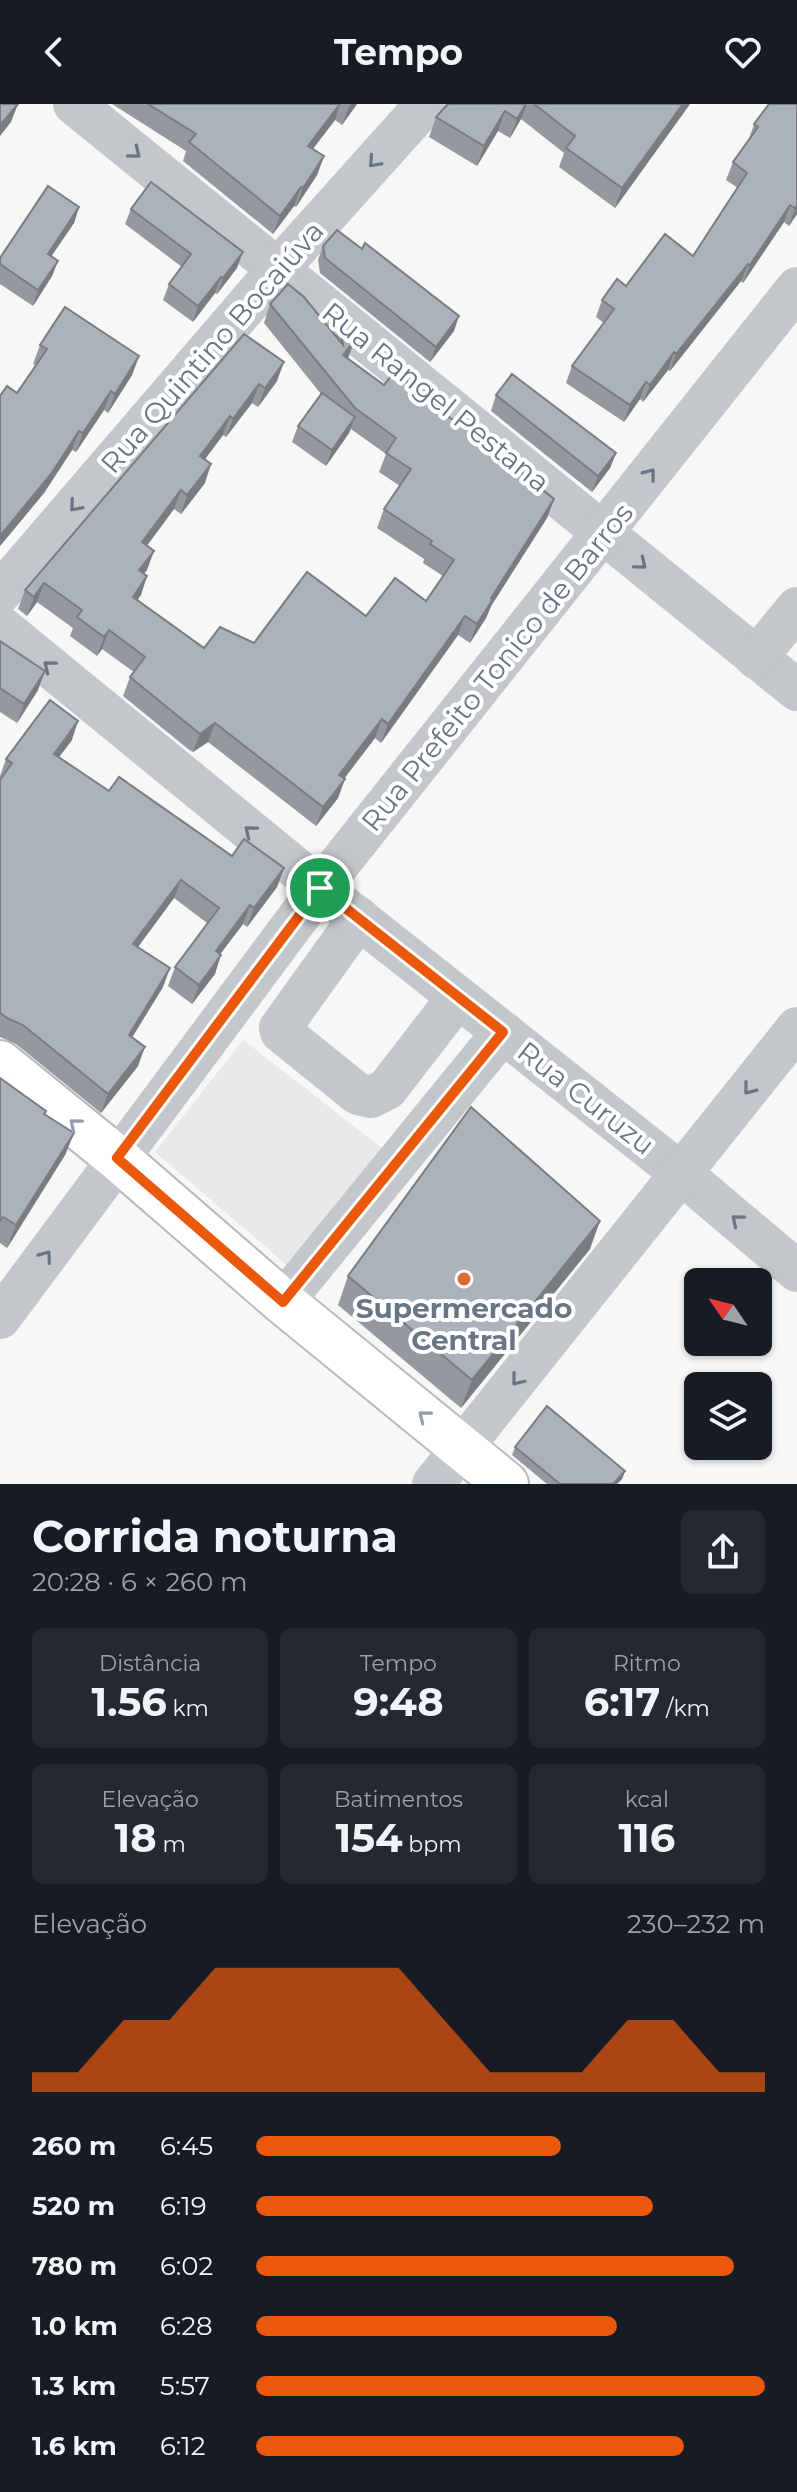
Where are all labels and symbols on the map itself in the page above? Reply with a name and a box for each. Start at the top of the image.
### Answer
one-way arrow [126,143,140,158]
one-way arrow [369,153,384,167]
street label: Rua Quintino Bocaiúva [93,214,331,480]
street label: Rua Rangel Pestana [316,295,556,499]
one-way arrow [640,469,655,483]
one-way arrow [70,496,85,511]
street label: Rua Prefeito Tonico de Barros [354,496,640,838]
one-way arrow [632,554,646,569]
one-way arrow [44,661,58,676]
one-way arrow [245,826,259,841]
pin [286,854,354,922]
street label: Rua Curuzu [511,1034,661,1162]
one-way arrow [744,1080,758,1095]
one-way arrow [69,1119,84,1134]
one-way arrow [732,1215,747,1230]
one-way arrow [36,1250,51,1264]
north arrow [684,1268,772,1356]
marker: Supermercado Central [455,1270,473,1288]
place label: Supermercado Central [356,1291,572,1357]
one-way arrow [512,1371,527,1385]
one-way arrow [418,1412,433,1426]

